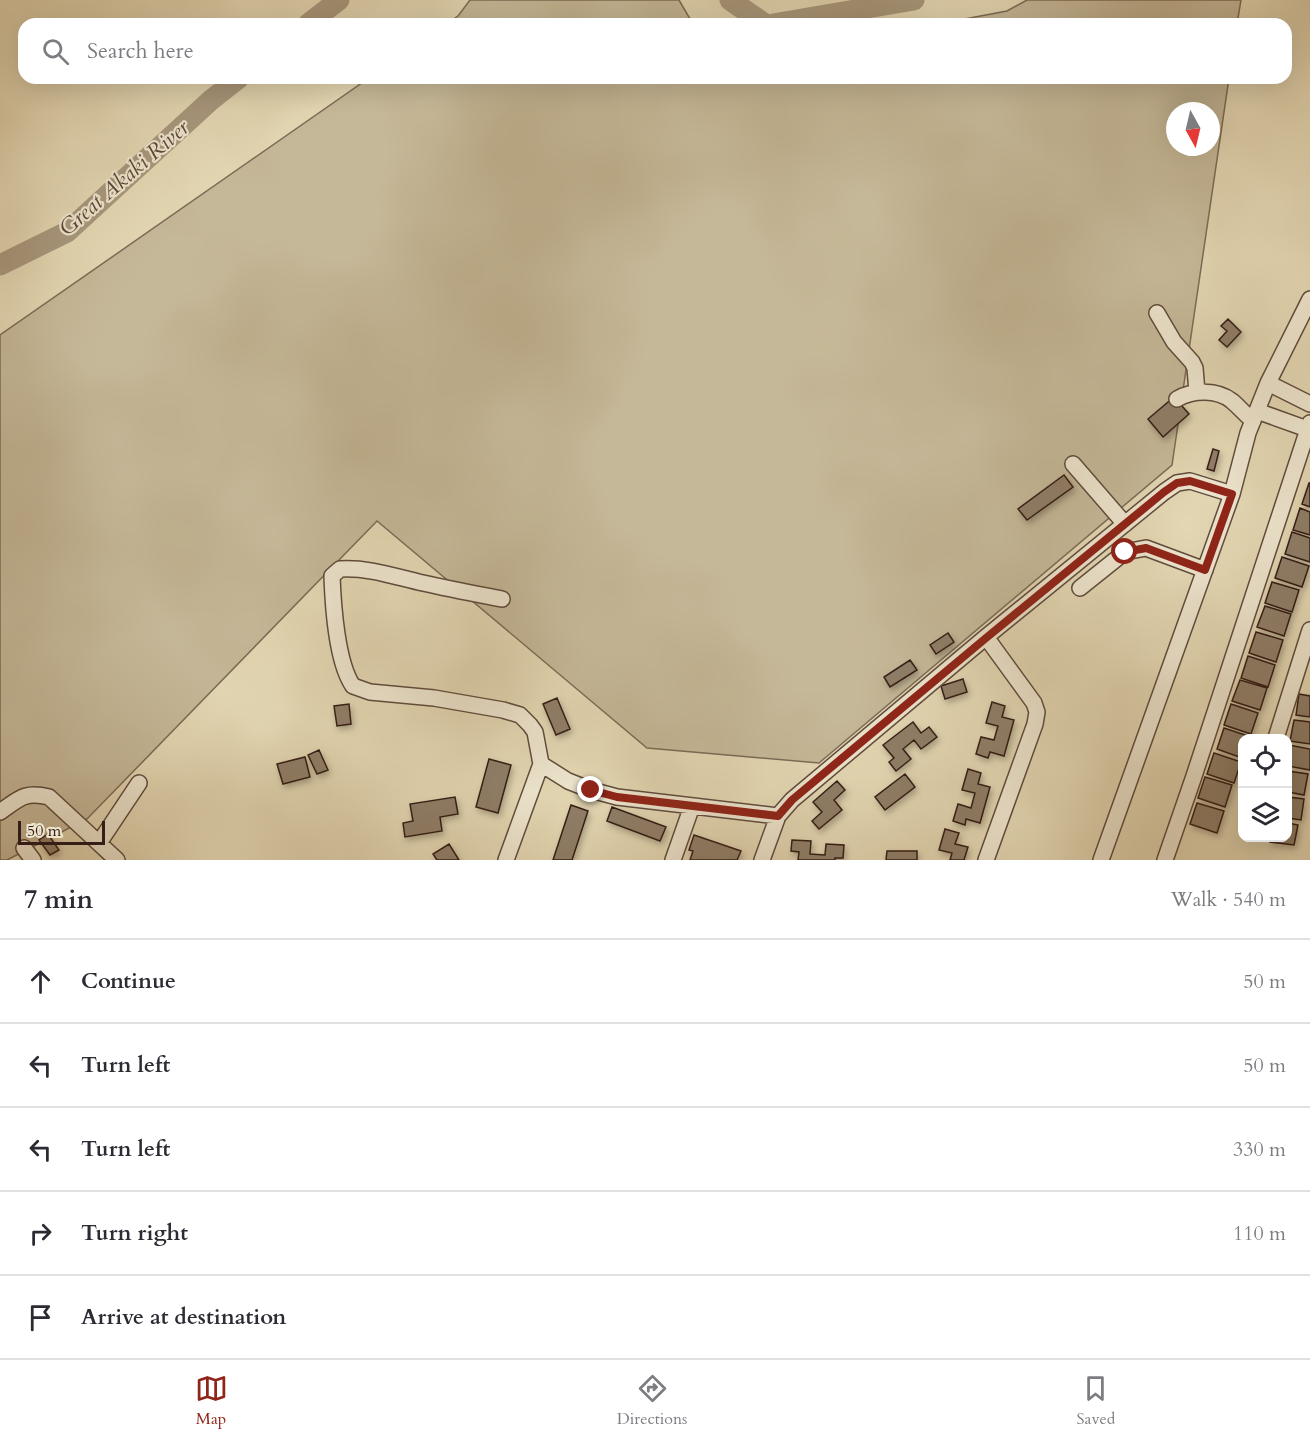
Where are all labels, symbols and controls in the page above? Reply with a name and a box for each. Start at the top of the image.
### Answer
search box [18,18,1292,84]
icon: search [39,35,72,68]
text: Search here [87,36,194,66]
north arrow [1166,102,1220,156]
water label: Great Akaki River [53,113,196,243]
route start [1111,538,1137,564]
map controls [1238,734,1292,842]
button: locate [1238,734,1292,788]
route end [577,776,603,802]
button: layers [1238,788,1292,842]
scale bar [18,818,105,846]
text: 50 m [27,820,61,842]
text: 7 min [24,882,93,917]
text: Walk · 540 m [1171,886,1286,913]
icon: ahead [24,965,57,998]
text: Continue [81,966,176,996]
text: 50 m [1243,968,1286,995]
icon: left [24,1049,57,1082]
text: Turn left [81,1050,170,1080]
text: 50 m [1243,1052,1286,1079]
icon: left [24,1133,57,1166]
text: Turn left [81,1134,170,1164]
text: 330 m [1233,1136,1286,1163]
icon: right [24,1217,57,1250]
text: Turn right [81,1218,188,1248]
text: 110 m [1233,1220,1286,1247]
icon: arrive [24,1301,57,1334]
text: Arrive at destination [81,1302,286,1332]
tab: Map [195,1372,228,1430]
tab: Directions [617,1372,687,1430]
tab: Saved [1077,1372,1115,1430]

